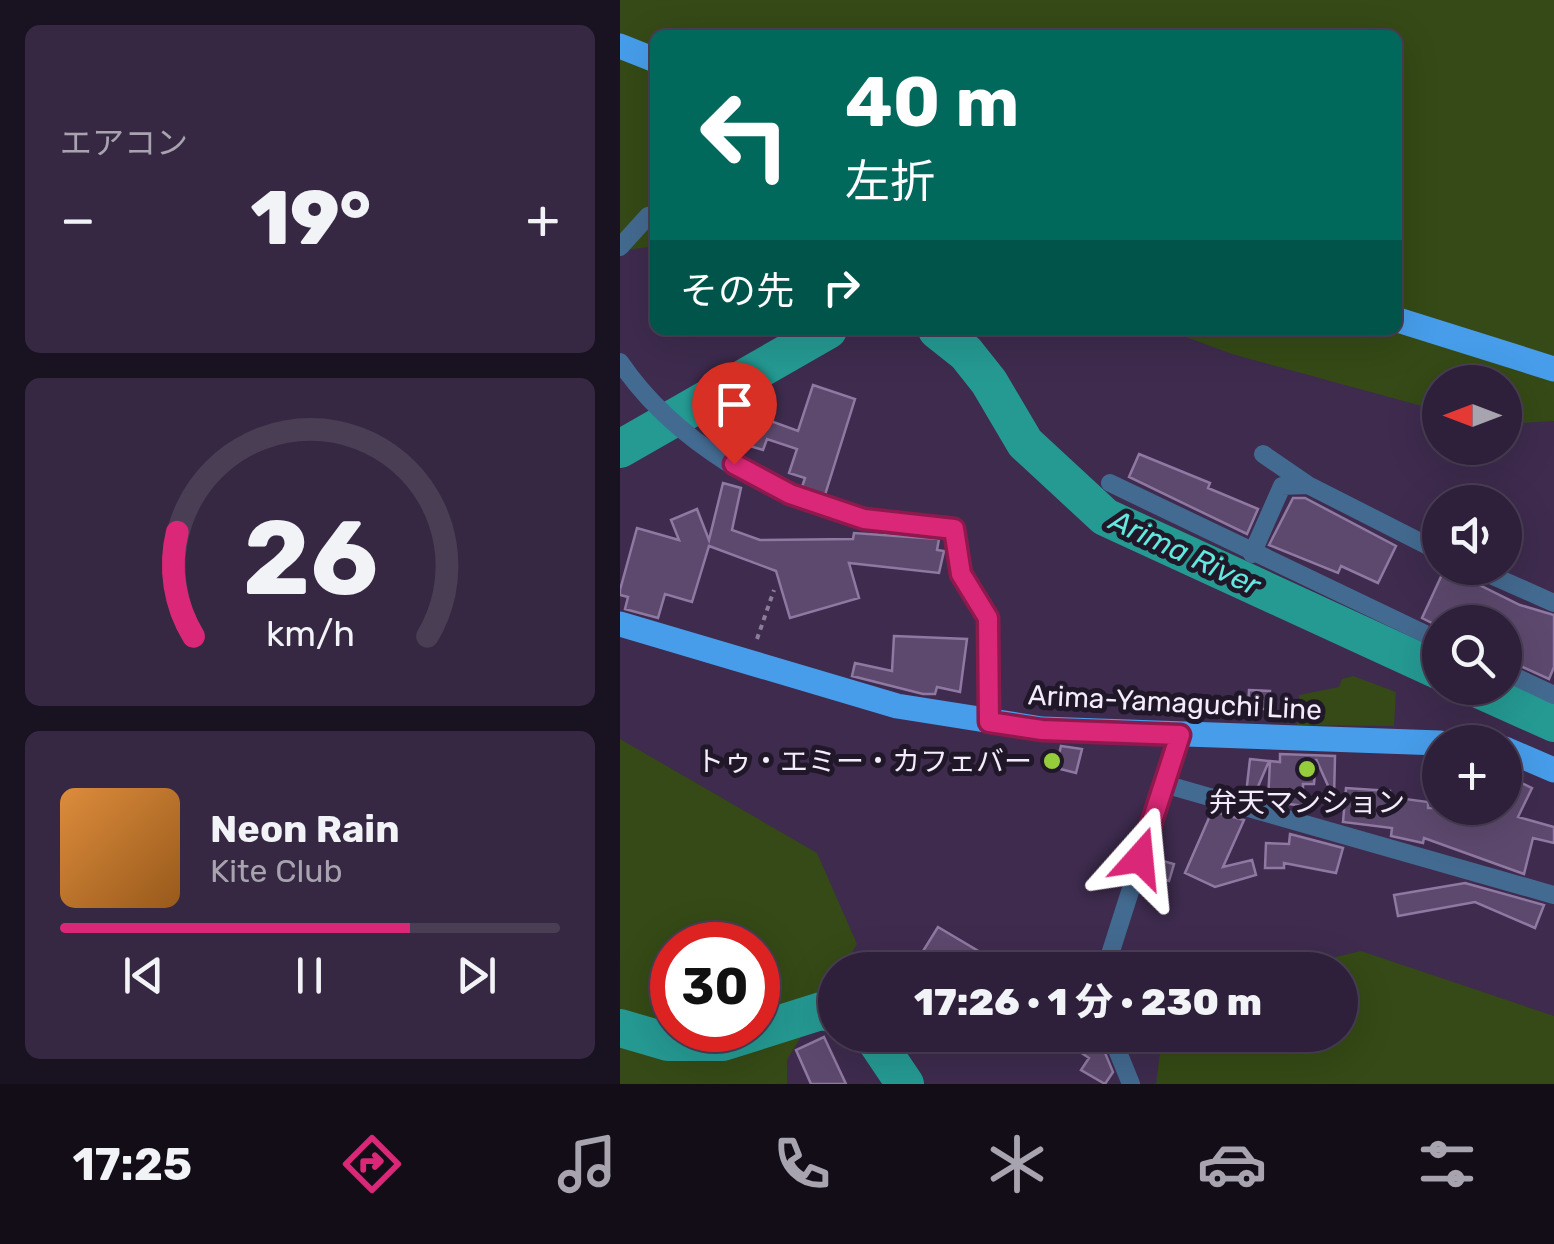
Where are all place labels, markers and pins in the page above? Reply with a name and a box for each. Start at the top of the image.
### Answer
pin [692,362,777,465]
place label: トゥ・エミー・カフェバー [696,745,1032,778]
marker: トゥ・エミー・カフェバー [1041,750,1063,772]
marker: 弁天マンション [1296,758,1318,780]
place label: 弁天マンション [1209,786,1405,819]

